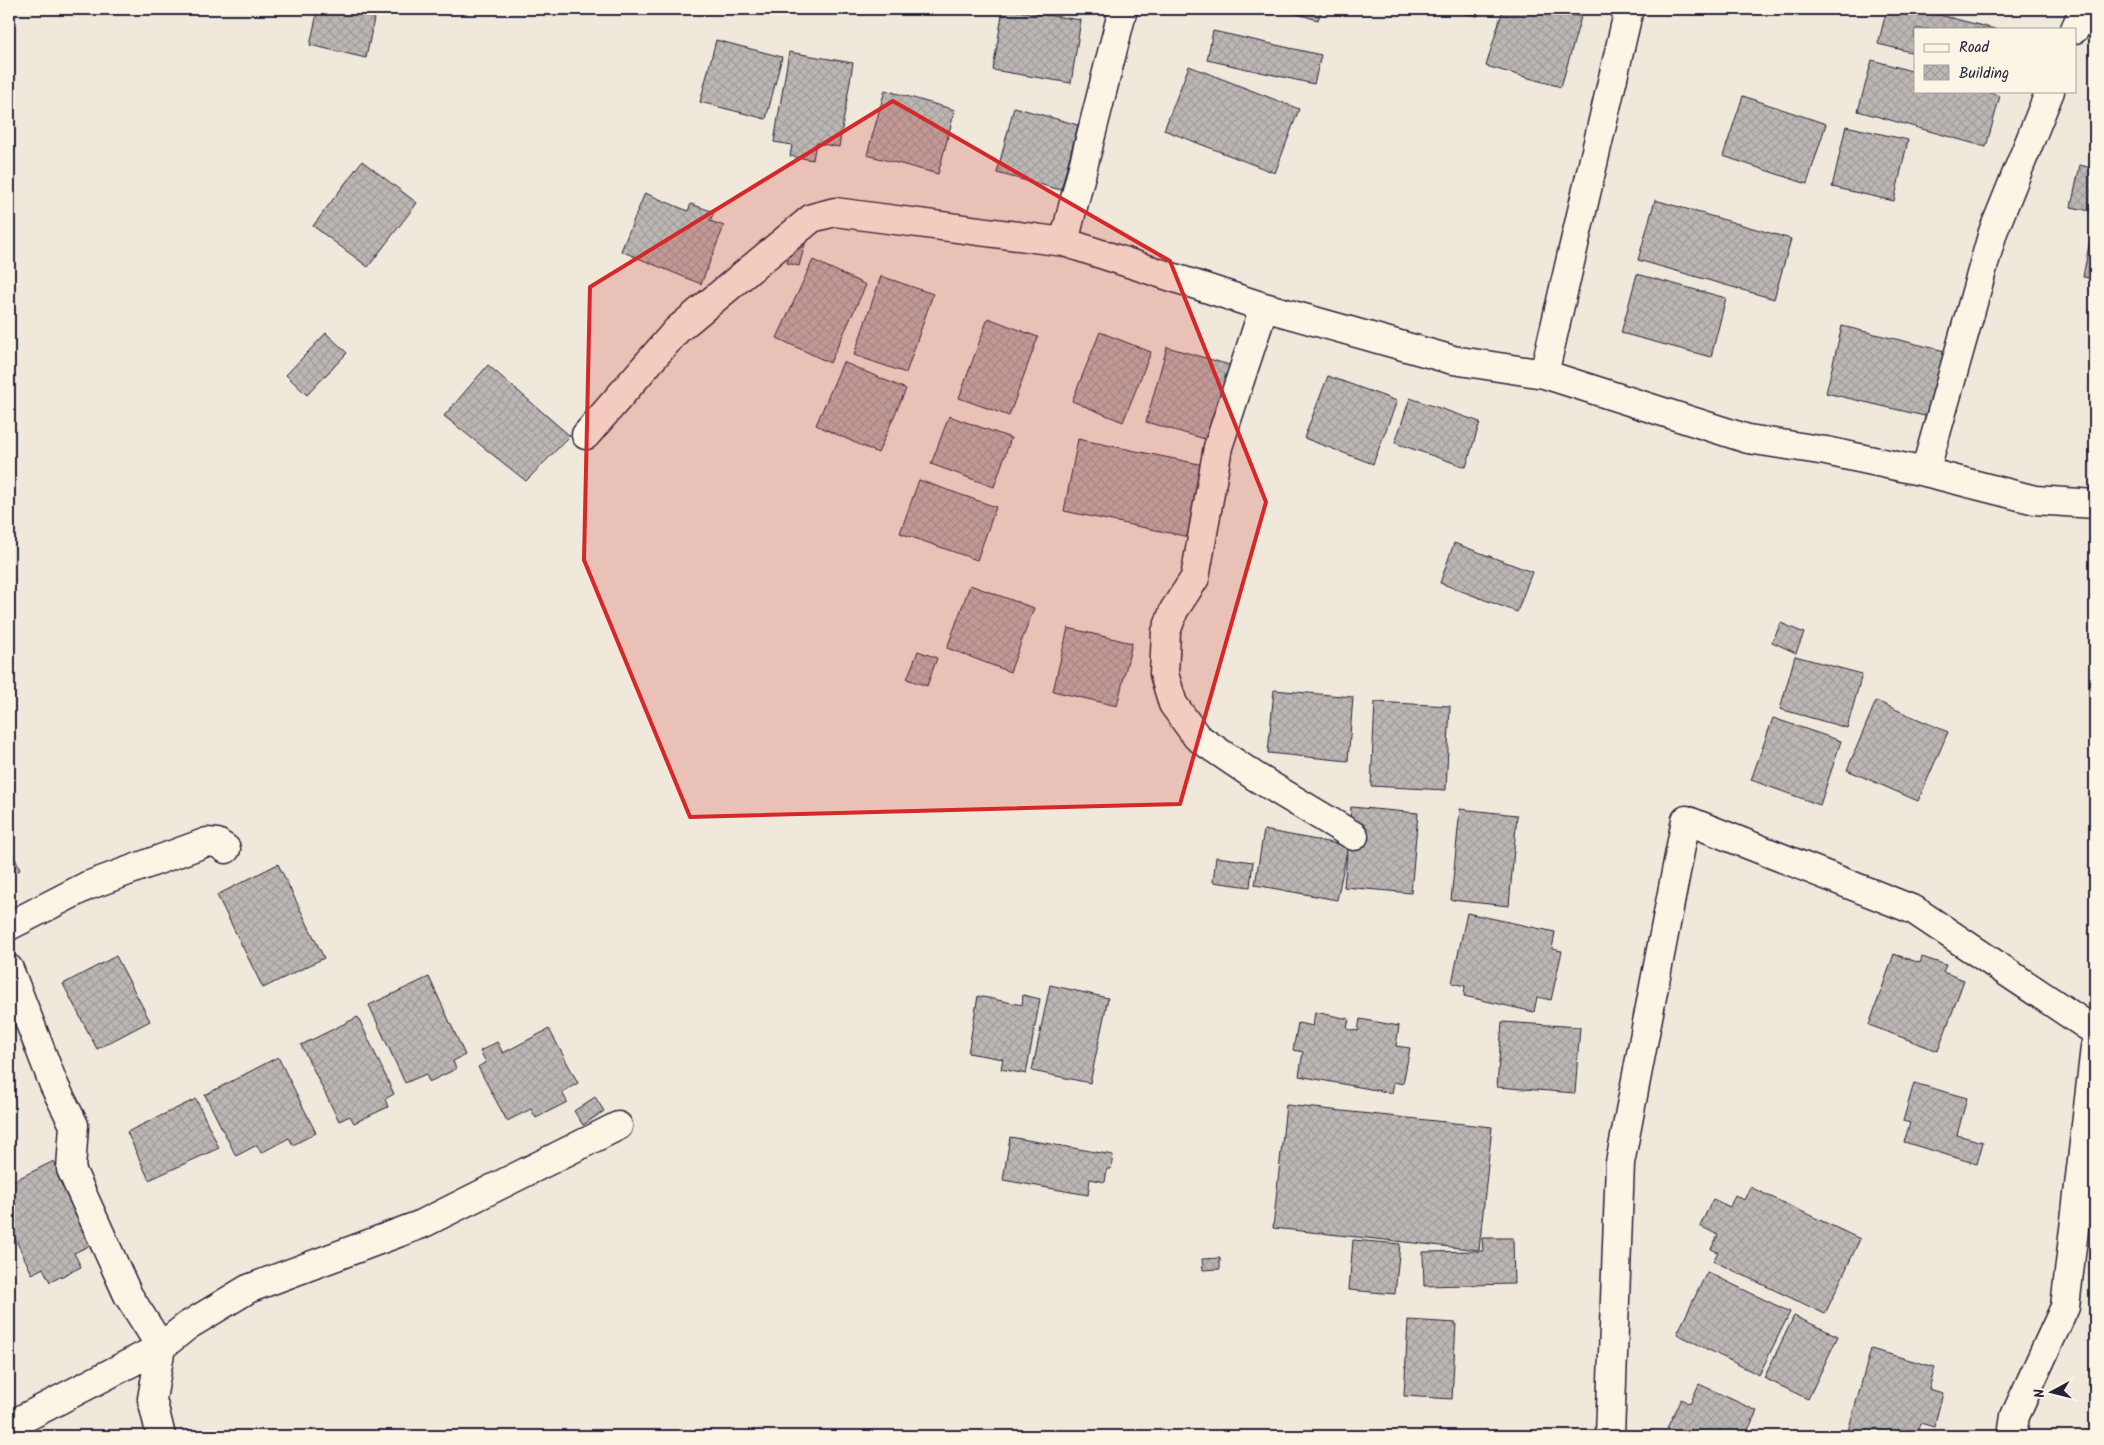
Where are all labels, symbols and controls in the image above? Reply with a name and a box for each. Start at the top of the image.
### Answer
legend [1914,28,2076,92]
text: Road [1959,36,1990,60]
text: Building [1959,62,2009,86]
north arrow [2026,1368,2076,1418]
text: N [2029,1388,2052,1399]

